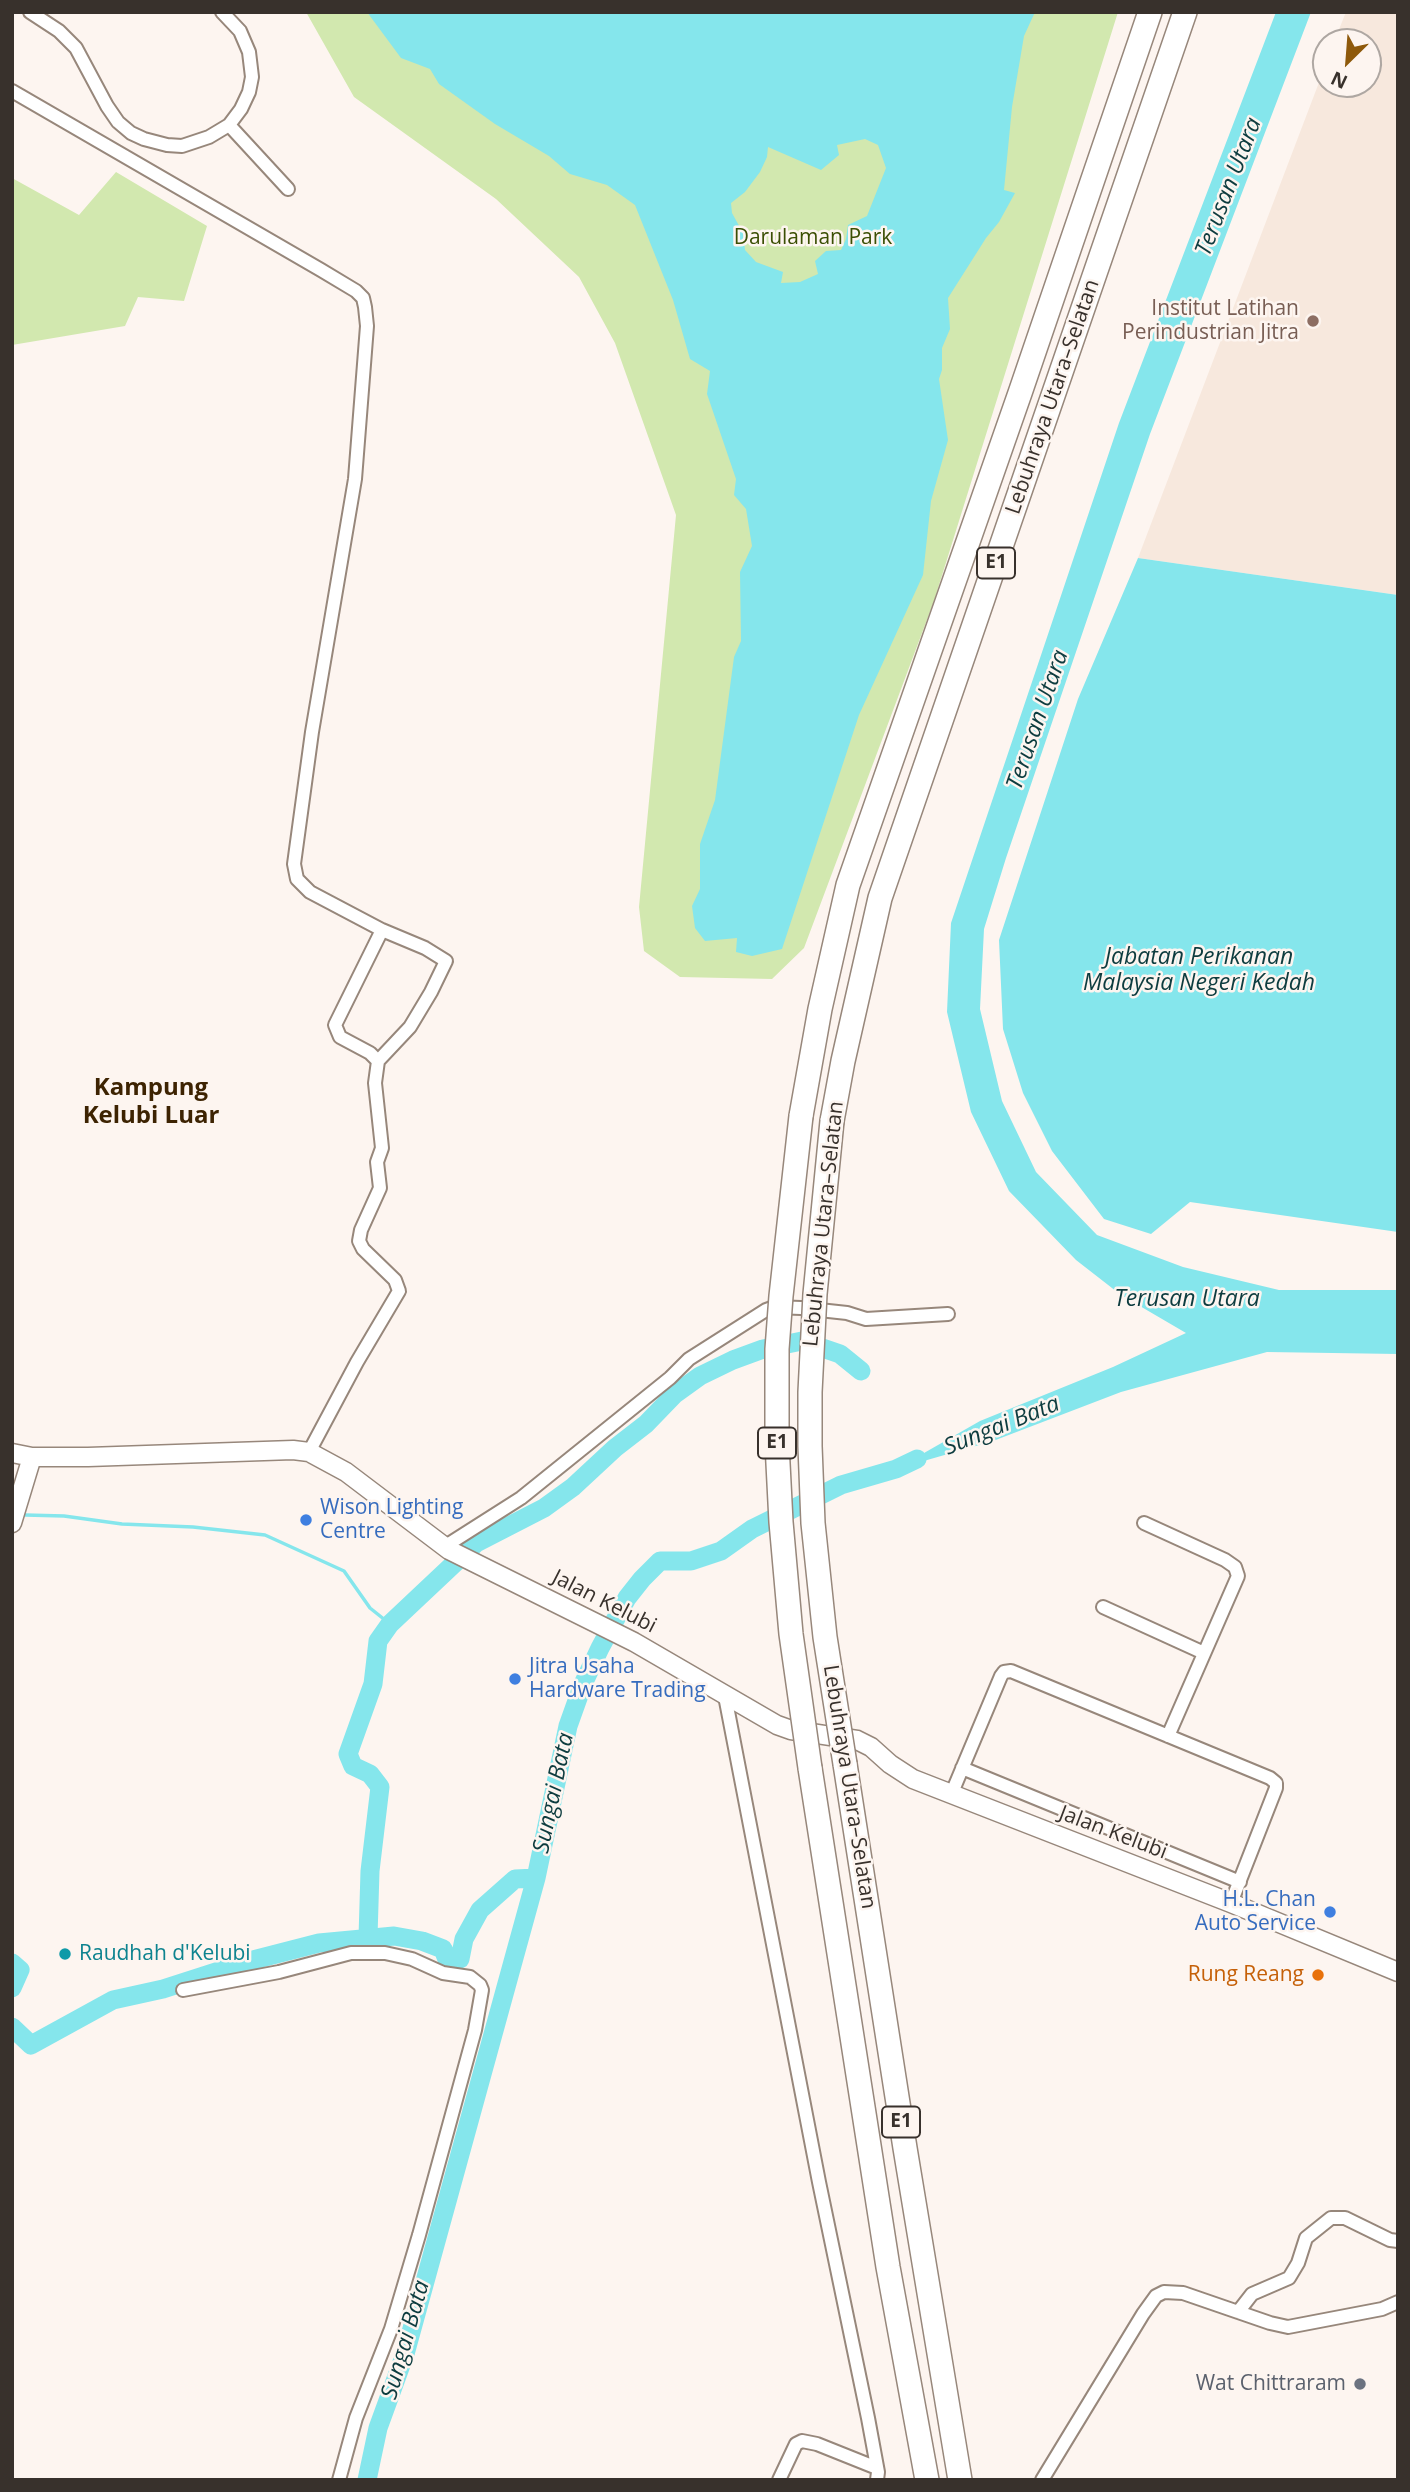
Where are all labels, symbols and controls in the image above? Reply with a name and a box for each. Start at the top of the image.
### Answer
north arrow [1312,28,1382,98]
text: N [1326,65,1351,95]
water label: Terusan Utara [1190,114,1268,260]
park label: Darulaman Park [734,225,892,251]
street label: Lebuhraya Utara–Selatan [1001,276,1105,518]
place label: Institut Latihan Perindustrian Jitra [1122,296,1299,346]
marker: Institut Latihan Perindustrian Jitra [1305,313,1321,329]
road number: E1 [977,548,1015,578]
water label: Terusan Utara [1001,647,1075,793]
water label: Jabatan Perikanan Malaysia Negeri Kedah [1083,943,1315,997]
district label: Kampung Kelubi Luar [83,1074,219,1130]
street label: Lebuhraya Utara–Selatan [799,1100,849,1348]
water label: Terusan Utara [1114,1285,1260,1313]
water label: Sungai Bata [940,1390,1064,1462]
road number: E1 [758,1428,796,1458]
place label: Wison Lighting Centre [320,1495,463,1545]
marker: Wison Lighting Centre [298,1512,314,1528]
street label: Jalan Kelubi [548,1565,660,1639]
place label: Jitra Usaha Hardware Trading [529,1654,706,1704]
street label: Lebuhraya Utara–Selatan [817,1663,881,1911]
marker: Jitra Usaha Hardware Trading [507,1671,523,1687]
water label: Sungai Bata [528,1730,580,1856]
street label: Jalan Kelubi [1055,1801,1171,1865]
place label: H.L. Chan Auto Service [1195,1887,1316,1937]
marker: H.L. Chan Auto Service [1322,1904,1338,1920]
place label: Raudhah d'Kelubi [79,1941,251,1967]
marker: Raudhah d'Kelubi [57,1946,73,1962]
place label: Rung Reang [1188,1962,1304,1988]
marker: Rung Reang [1310,1967,1326,1983]
road number: E1 [882,2106,920,2138]
water label: Sungai Bata [376,2277,436,2403]
place label: Wat Chittraram [1196,2371,1346,2397]
marker: Wat Chittraram [1352,2376,1368,2392]

